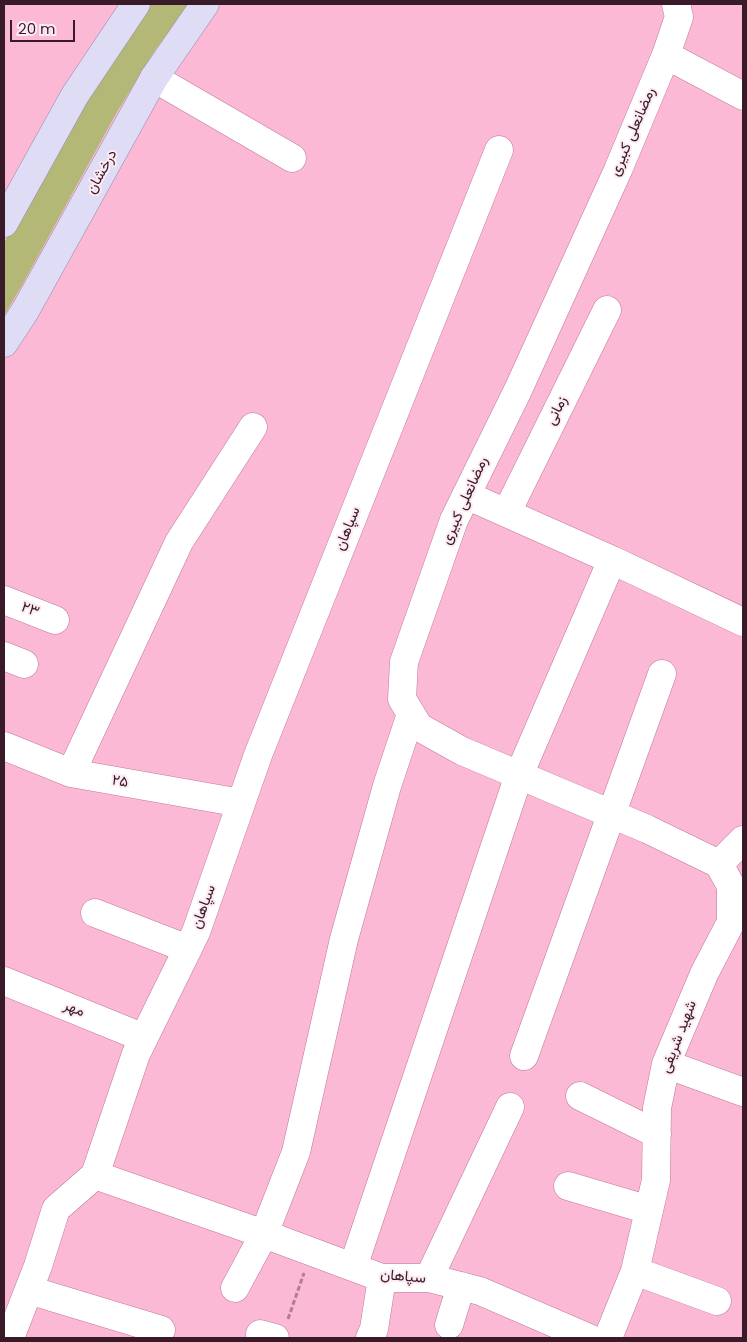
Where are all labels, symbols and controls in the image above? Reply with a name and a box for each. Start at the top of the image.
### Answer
scale bar [12,10,78,42]
text: 20 m [18,18,56,39]
street label: رمضانعلی کبیری [606,85,660,179]
street label: درخشان [83,147,121,197]
street label: زمانی [542,394,572,428]
street label: رمضانعلی کبیری [438,454,492,548]
street label: سپاهان [331,504,365,554]
street label: ۲۳ [18,598,42,622]
street label: ۲۵ [110,772,130,792]
street label: سپاهان [188,882,220,932]
street label: مهر [61,997,87,1021]
street label: شهید شریفی [657,998,701,1076]
street label: سپاهان [379,1266,427,1288]

